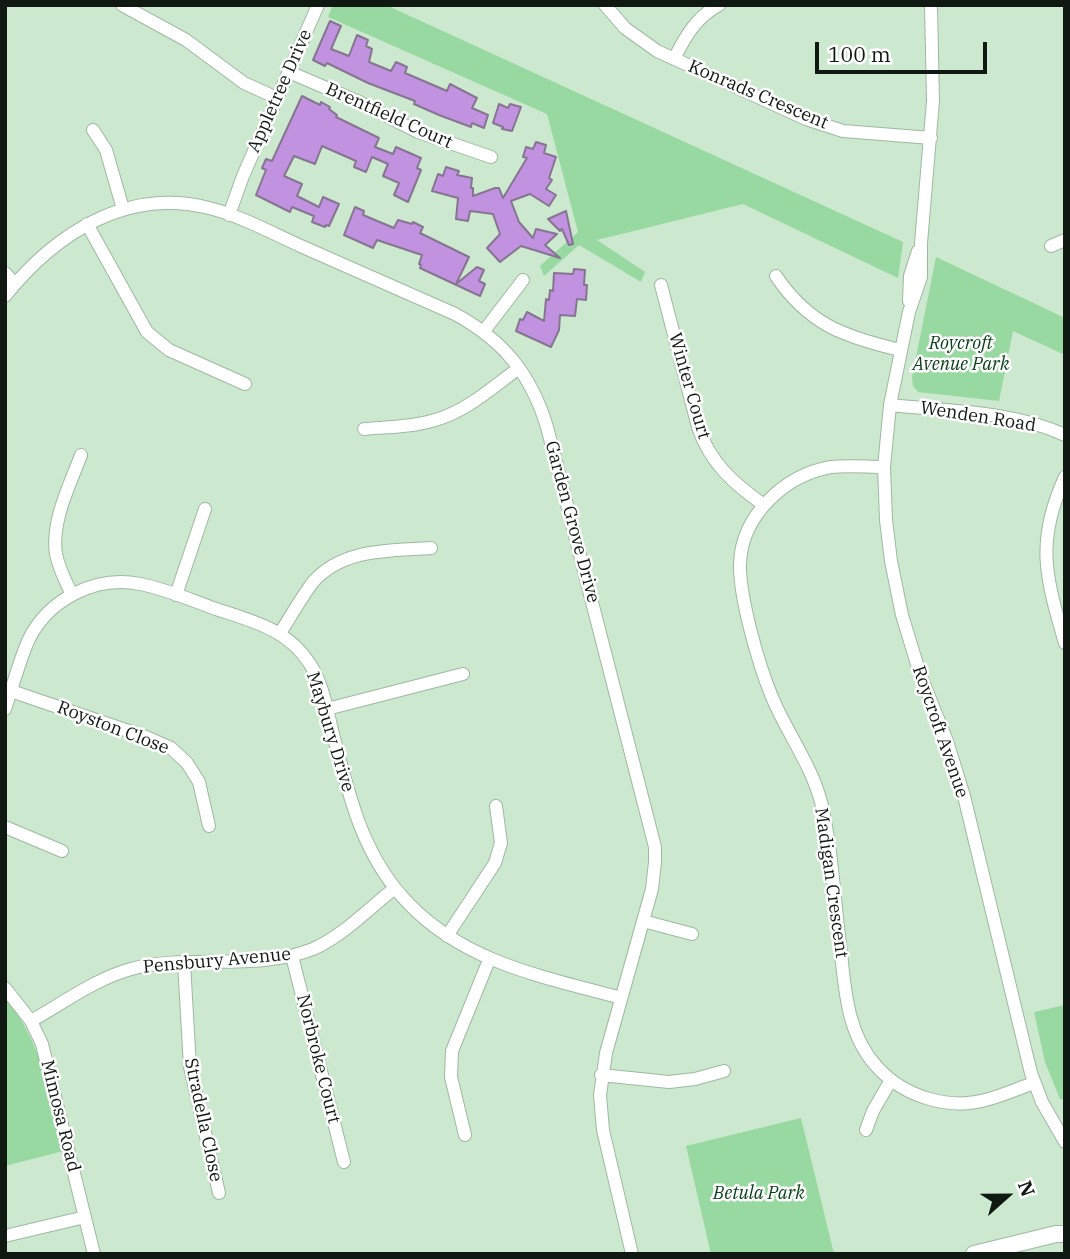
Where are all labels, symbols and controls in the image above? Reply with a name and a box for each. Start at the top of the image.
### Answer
street label: Appletree Drive [243,26,317,156]
scale bar [818,28,990,72]
text: 100 m [828,40,891,68]
street label: Konrads Crescent [685,56,831,134]
street label: Brentfield Court [322,78,456,154]
street label: Winter Court [663,330,715,442]
park label: Roycroft Avenue Park [913,333,1009,376]
street label: Wenden Road [919,397,1037,437]
street label: Garden Grove Drive [540,439,604,605]
street label: Roycroft Avenue [907,663,973,801]
street label: Maybury Drive [301,669,359,795]
street label: Royston Close [54,697,172,759]
street label: Madigan Crescent [810,806,852,960]
street label: Pensbury Avenue [142,944,292,978]
street label: Norbroke Court [292,992,344,1126]
street label: Stradella Close [179,1056,227,1184]
street label: Mimosa Road [36,1058,84,1174]
north arrow [972,1161,1042,1231]
text: N [1013,1177,1041,1200]
park label: Betula Park [713,1183,805,1205]

